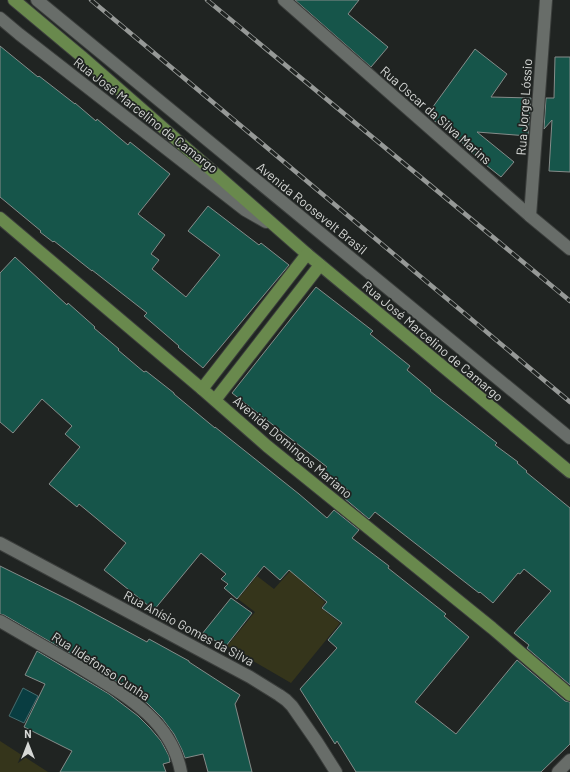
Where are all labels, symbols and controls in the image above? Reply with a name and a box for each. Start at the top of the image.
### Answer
street label: Rua José Marcelino de Camargo [71,54,221,176]
street label: Rua Jorge Lóssio [513,58,535,156]
street label: Rua Oscar da Silva Marins [377,62,495,168]
street label: Avenida Roosevelt Brasil [254,159,370,257]
street label: Rua José Marcelino de Camargo [359,277,507,405]
street label: Avenida Domingos Mariano [230,392,356,502]
street label: Rua Anísio Gomes da Silva [121,587,257,669]
street label: Rua Ildefonso Cunha [49,628,153,704]
north arrow [8,724,48,764]
text: N [24,727,32,740]

